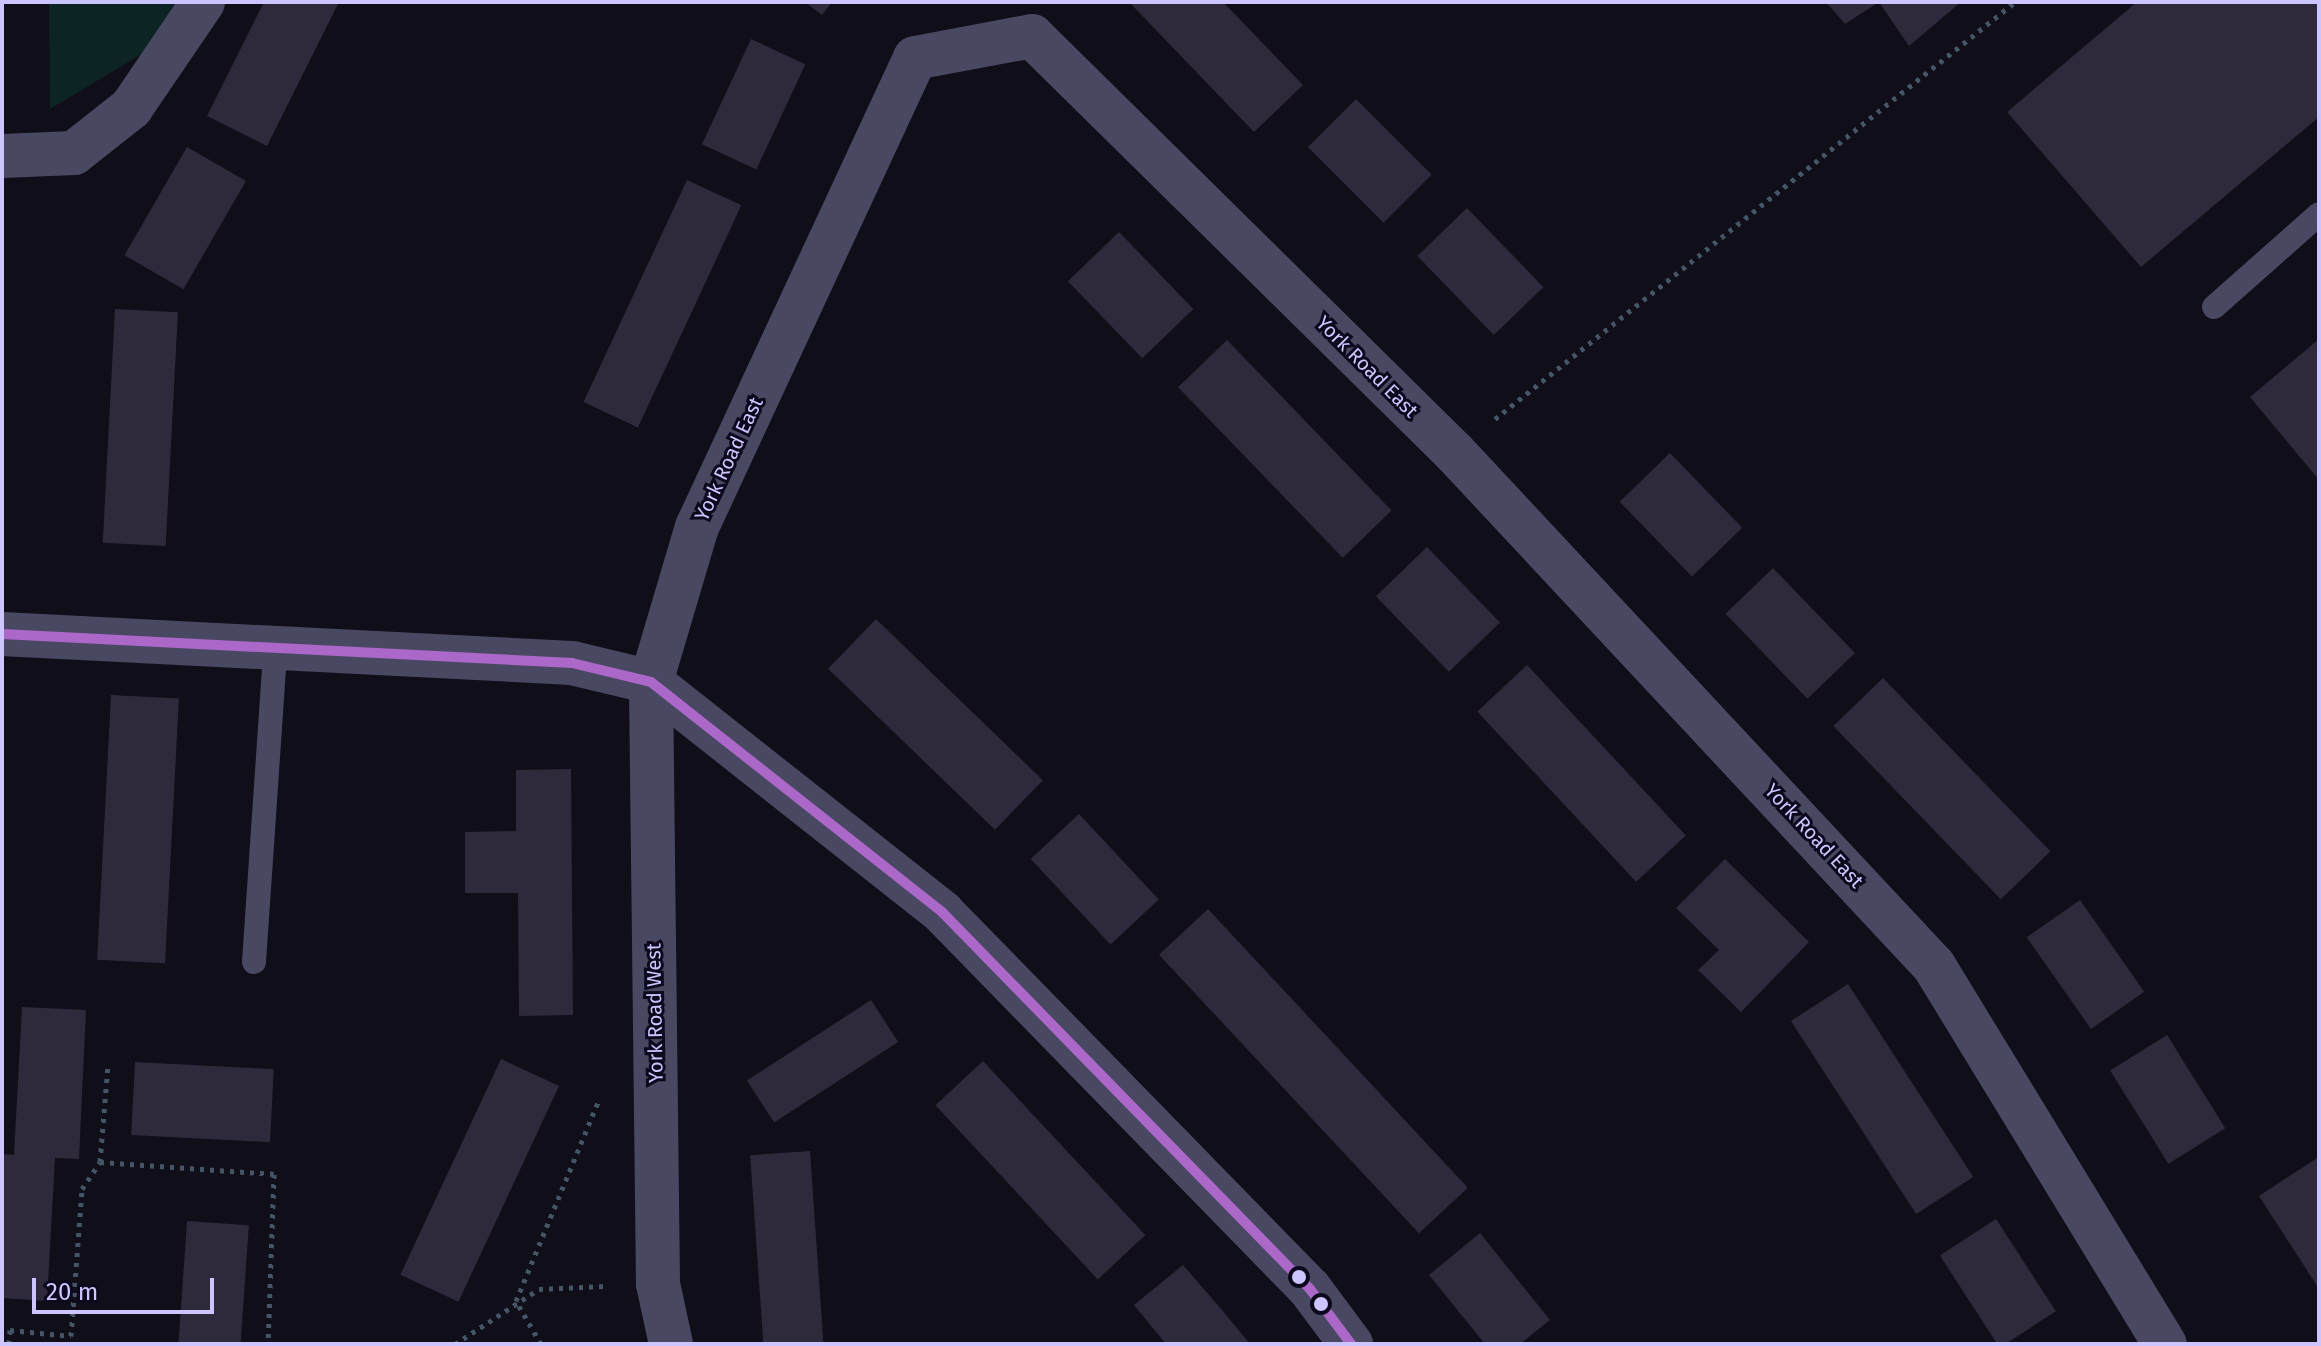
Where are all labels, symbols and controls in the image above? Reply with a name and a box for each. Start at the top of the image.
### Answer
street label: York Road East [1311,311,1423,423]
street label: York Road East [690,393,768,525]
street label: York Road East [1760,779,1868,893]
street label: York Road West [642,943,668,1083]
scale bar [36,1262,218,1312]
unlabelled marker [1291,1269,1307,1285]
text: 20 m [46,1278,98,1306]
unlabelled marker [1313,1296,1329,1312]

